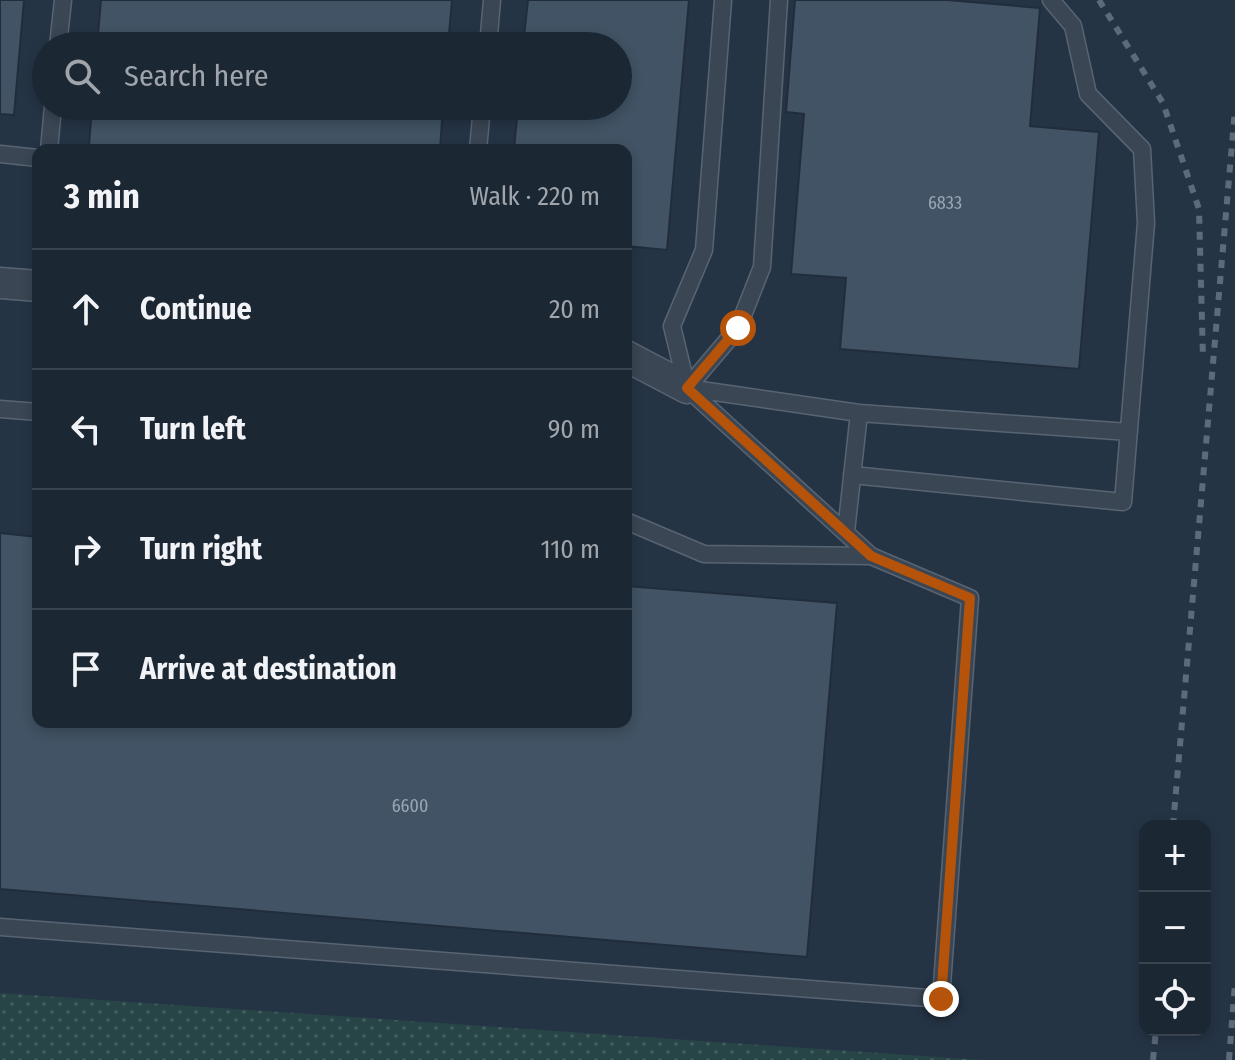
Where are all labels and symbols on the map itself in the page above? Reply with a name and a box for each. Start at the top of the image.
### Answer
house number: 6833 [928,192,962,214]
route start [720,310,756,346]
house number: 6600 [392,795,428,817]
route end [923,981,959,1017]

